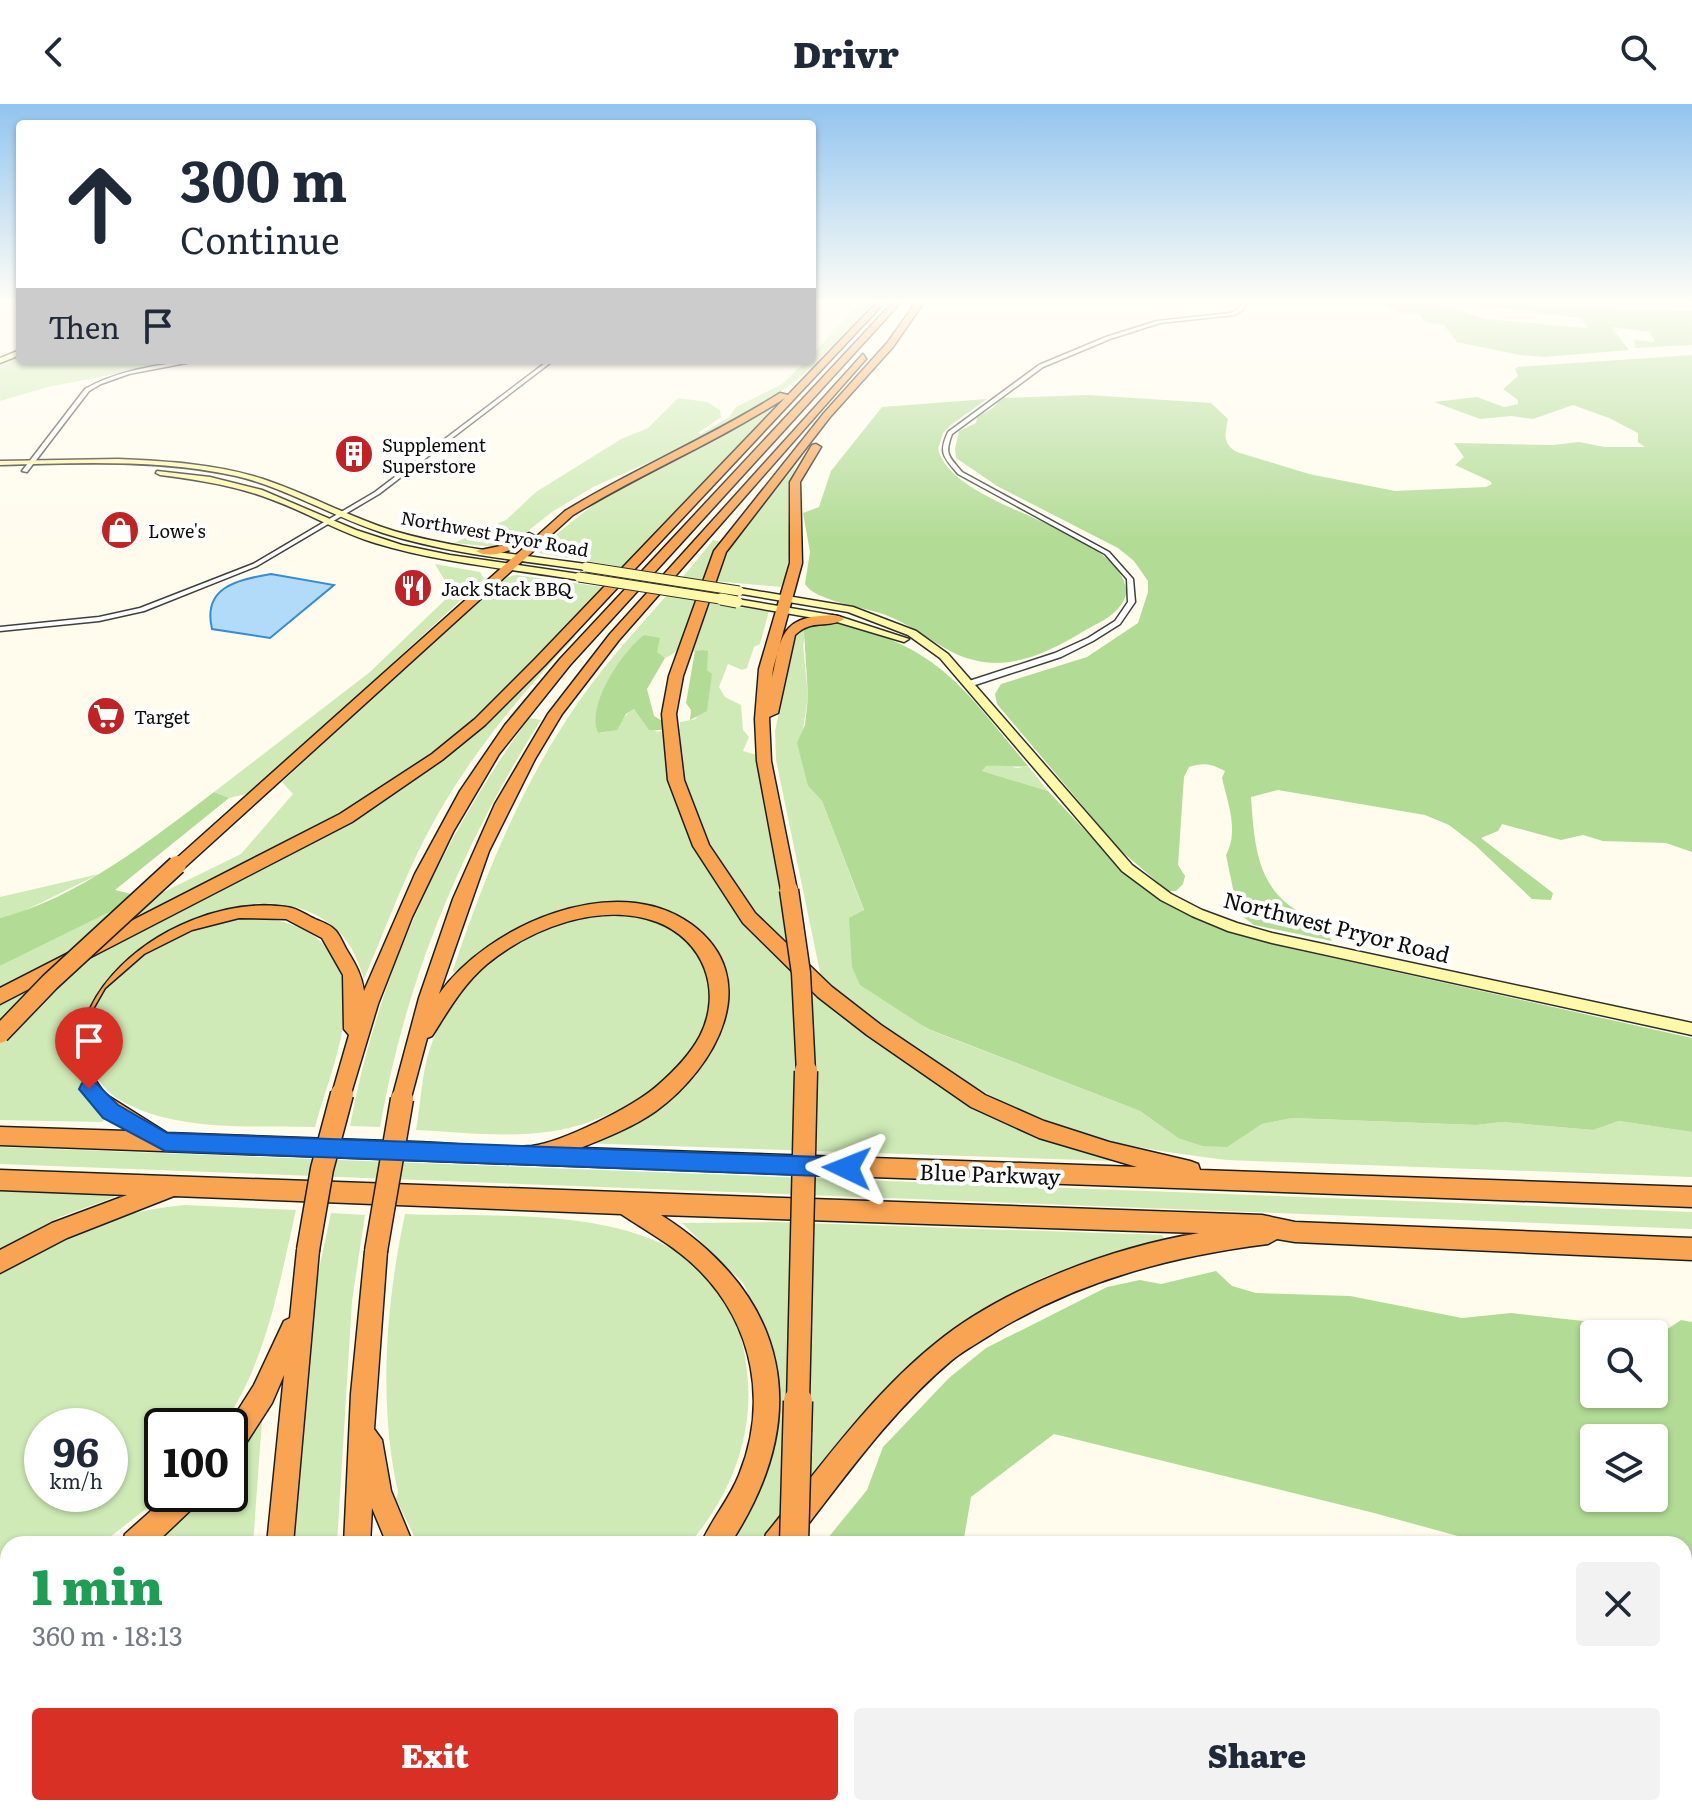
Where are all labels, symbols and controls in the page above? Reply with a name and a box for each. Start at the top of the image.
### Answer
text: Drivr [793,26,899,79]
icon: back [32,30,76,74]
icon: search [1616,30,1660,74]
text: 300 m [180,136,347,219]
icon: ahead [48,152,152,256]
text: Continue [180,212,340,265]
text: Then [48,304,120,348]
icon: arrive [136,304,180,348]
place label: Supplement Superstore [382,431,487,479]
building icon: Supplement Superstore [333,433,375,475]
street label: Northwest Pryor Road [399,503,591,563]
shop icon: Lowe's [99,509,141,551]
place label: Lowe's [148,517,206,544]
restaurant icon: Jack Stack BBQ [392,567,434,609]
place label: Jack Stack BBQ [441,575,574,602]
supermarket icon: Target [85,695,127,737]
place label: Target [134,703,191,730]
street label: Northwest Pryor Road [1220,882,1454,970]
pin [55,1007,123,1089]
icon: arrive [67,1019,111,1063]
position arrow [805,1126,889,1210]
street label: Blue Parkway [919,1154,1061,1192]
map controls [1580,1320,1668,1512]
button: search [1580,1320,1668,1408]
speed limit sign: 100 [144,1408,248,1512]
text: 96 [53,1420,99,1479]
button: layers [1580,1424,1668,1512]
text: km/h [49,1465,103,1495]
text: 1 min [32,1549,163,1620]
button: close [1576,1562,1660,1646]
text: 360 m · 18:13 [32,1615,183,1654]
button: Exit [32,1708,838,1800]
button: Share [854,1708,1660,1800]

